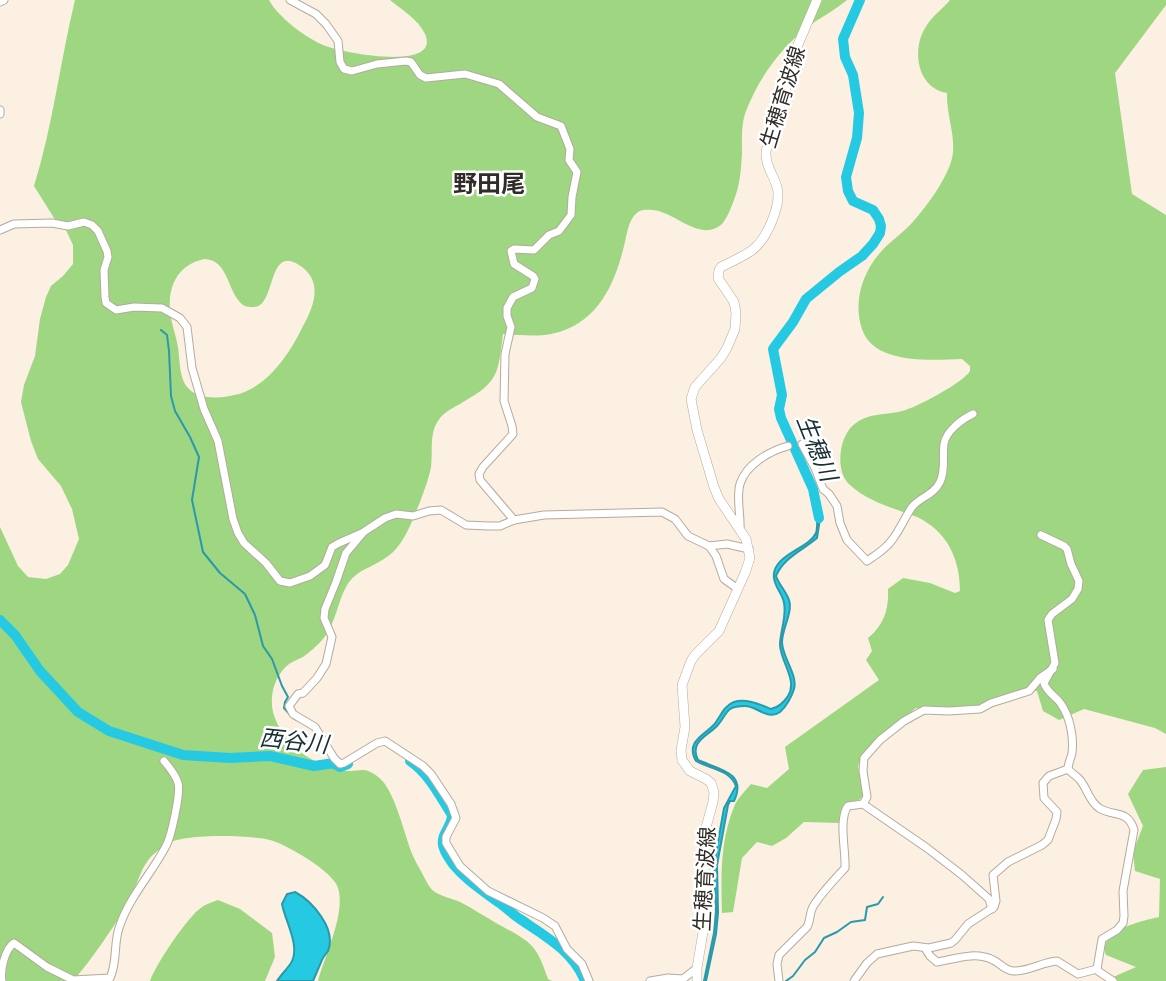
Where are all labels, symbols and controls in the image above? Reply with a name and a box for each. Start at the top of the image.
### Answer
street label: 生穂育波線 [755,43,810,151]
district label: 野田尾 [453,169,525,198]
water label: 生穂川 [791,411,844,488]
water label: 西谷川 [258,723,333,759]
street label: 生穂育波線 [689,826,720,932]

